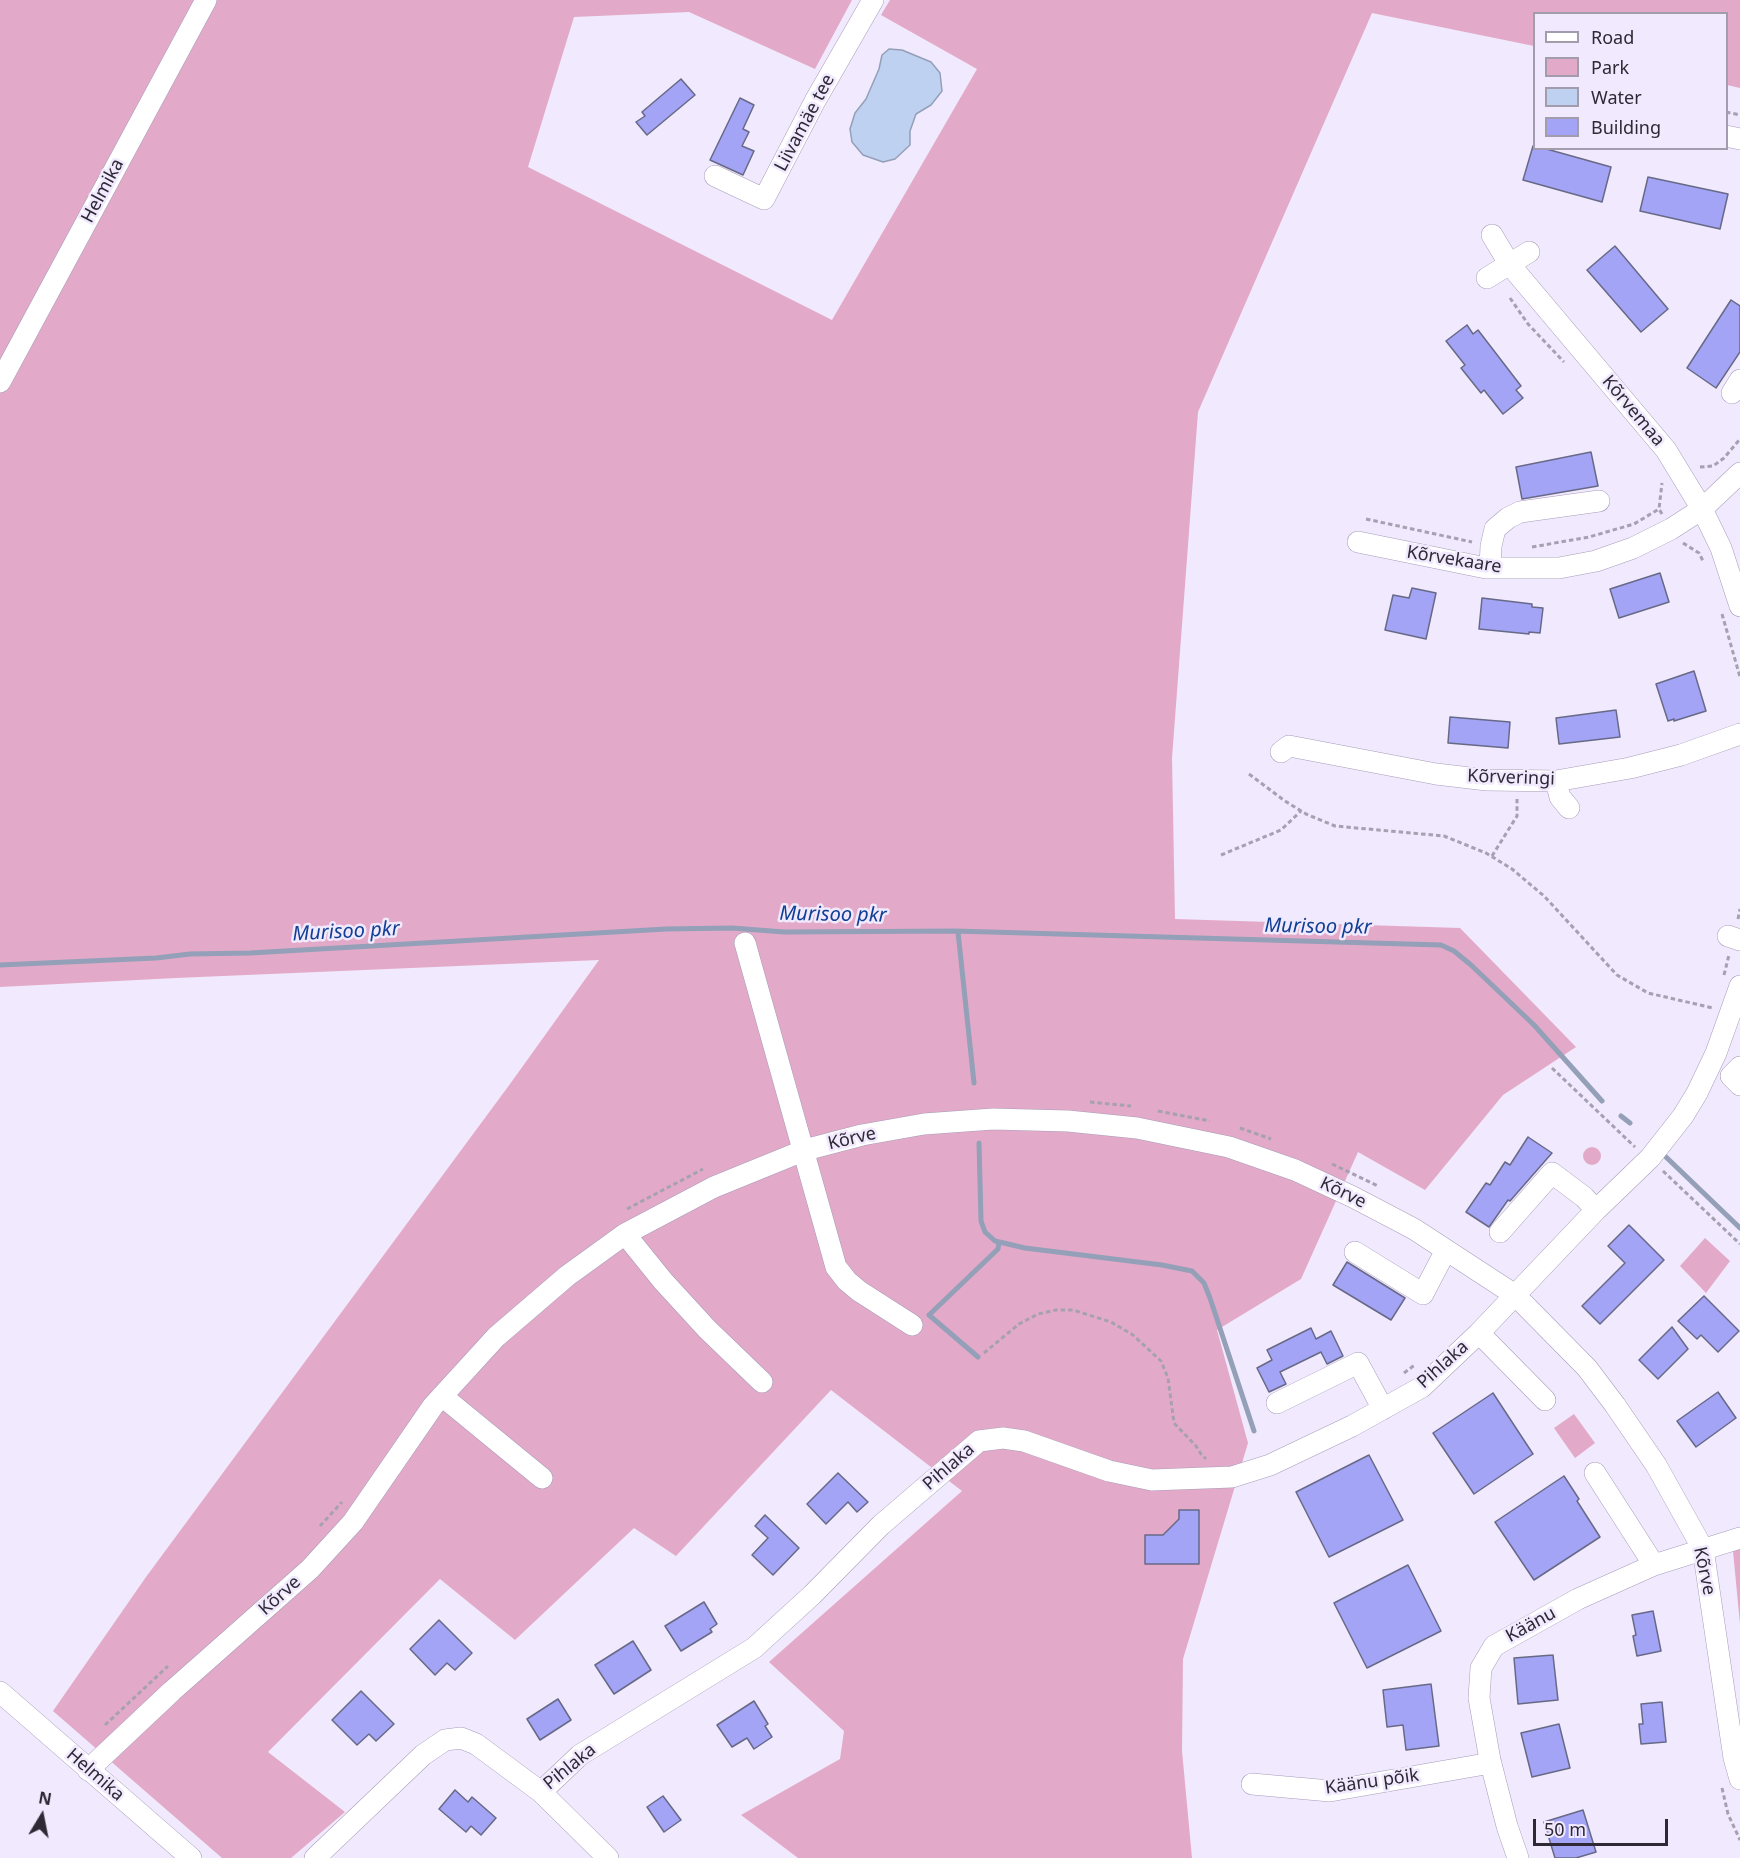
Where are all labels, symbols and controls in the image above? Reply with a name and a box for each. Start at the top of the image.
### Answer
legend [1533,12,1728,150]
text: Road [1591,25,1634,49]
text: Park [1591,55,1629,79]
street label: Liivamäe tee [770,71,840,175]
text: Water [1591,85,1642,109]
text: Building [1591,115,1661,139]
street label: Helmika [77,155,129,227]
street label: Kõrvemaa [1597,371,1669,451]
street label: Kõrvekaare [1405,542,1503,578]
street label: Kõrveringi [1467,766,1555,790]
water label: Murisoo pkr [779,902,887,928]
water label: Murisoo pkr [1264,914,1372,940]
water label: Murisoo pkr [292,917,400,947]
street label: Kõrve [826,1123,878,1155]
street label: Kõrve [1316,1173,1370,1213]
street label: Pihlaka [1413,1337,1473,1393]
street label: Pihlaka [919,1439,979,1495]
street label: Kõrve [1688,1545,1720,1597]
street label: Kõrve [255,1572,305,1620]
street label: Käänu [1502,1603,1560,1647]
street label: Pihlaka [539,1739,601,1795]
street label: Helmika [62,1744,128,1806]
street label: Käänu põik [1324,1765,1420,1799]
north arrow [12,1786,72,1846]
text: N [37,1786,53,1810]
scale bar [1536,1807,1671,1845]
text: 50 m [1544,1817,1586,1841]

